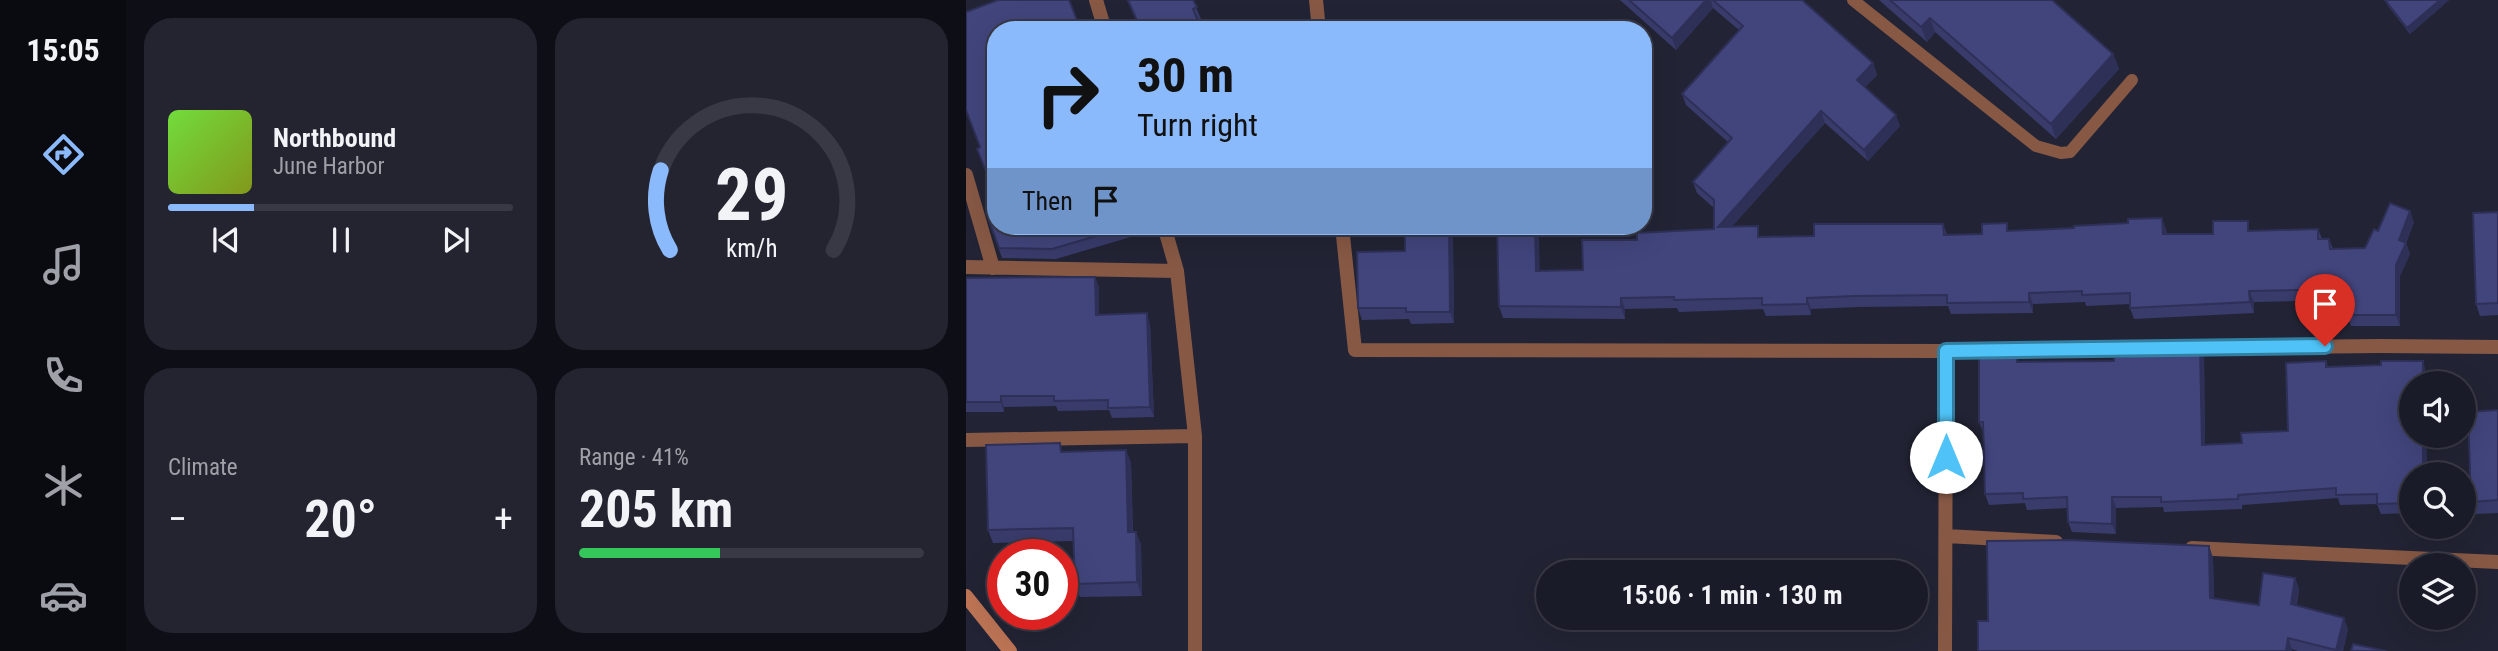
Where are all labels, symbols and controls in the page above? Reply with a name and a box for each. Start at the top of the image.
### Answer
text: 15:05 [26,31,100,69]
text: 30 m [1137,47,1234,104]
icon: right [1022,49,1113,140]
text: Turn right [1137,106,1258,144]
text: Northbound [273,123,396,153]
icon: directions [39,130,88,179]
text: June Harbor [273,153,385,180]
text: 29 [715,153,788,239]
icon: arrive [1087,182,1125,220]
text: Then [1022,186,1073,216]
icon: previous [207,221,245,259]
icon: pause [322,221,360,259]
icon: next [437,221,475,259]
text: km/h [726,234,777,263]
icon: music [39,240,88,289]
pin [2295,274,2355,346]
icon: arrive [2306,285,2344,323]
icon: phone [39,351,88,400]
map controls [2399,371,2476,630]
button: sound [2399,371,2476,448]
position arrow [1909,420,1983,494]
text: Range · 41% [579,444,689,471]
text: Climate [168,454,238,481]
icon: climate [39,461,88,510]
button: search [2399,462,2476,539]
text: 205 km [579,479,733,540]
text: 20° [304,489,377,550]
text: − [168,497,187,541]
text: + [494,497,513,541]
speed limit sign: 30 [987,539,1078,630]
button: layers [2399,553,2476,630]
icon: car [39,571,88,620]
text: 15:06 · 1 min · 130 m [1622,580,1842,610]

